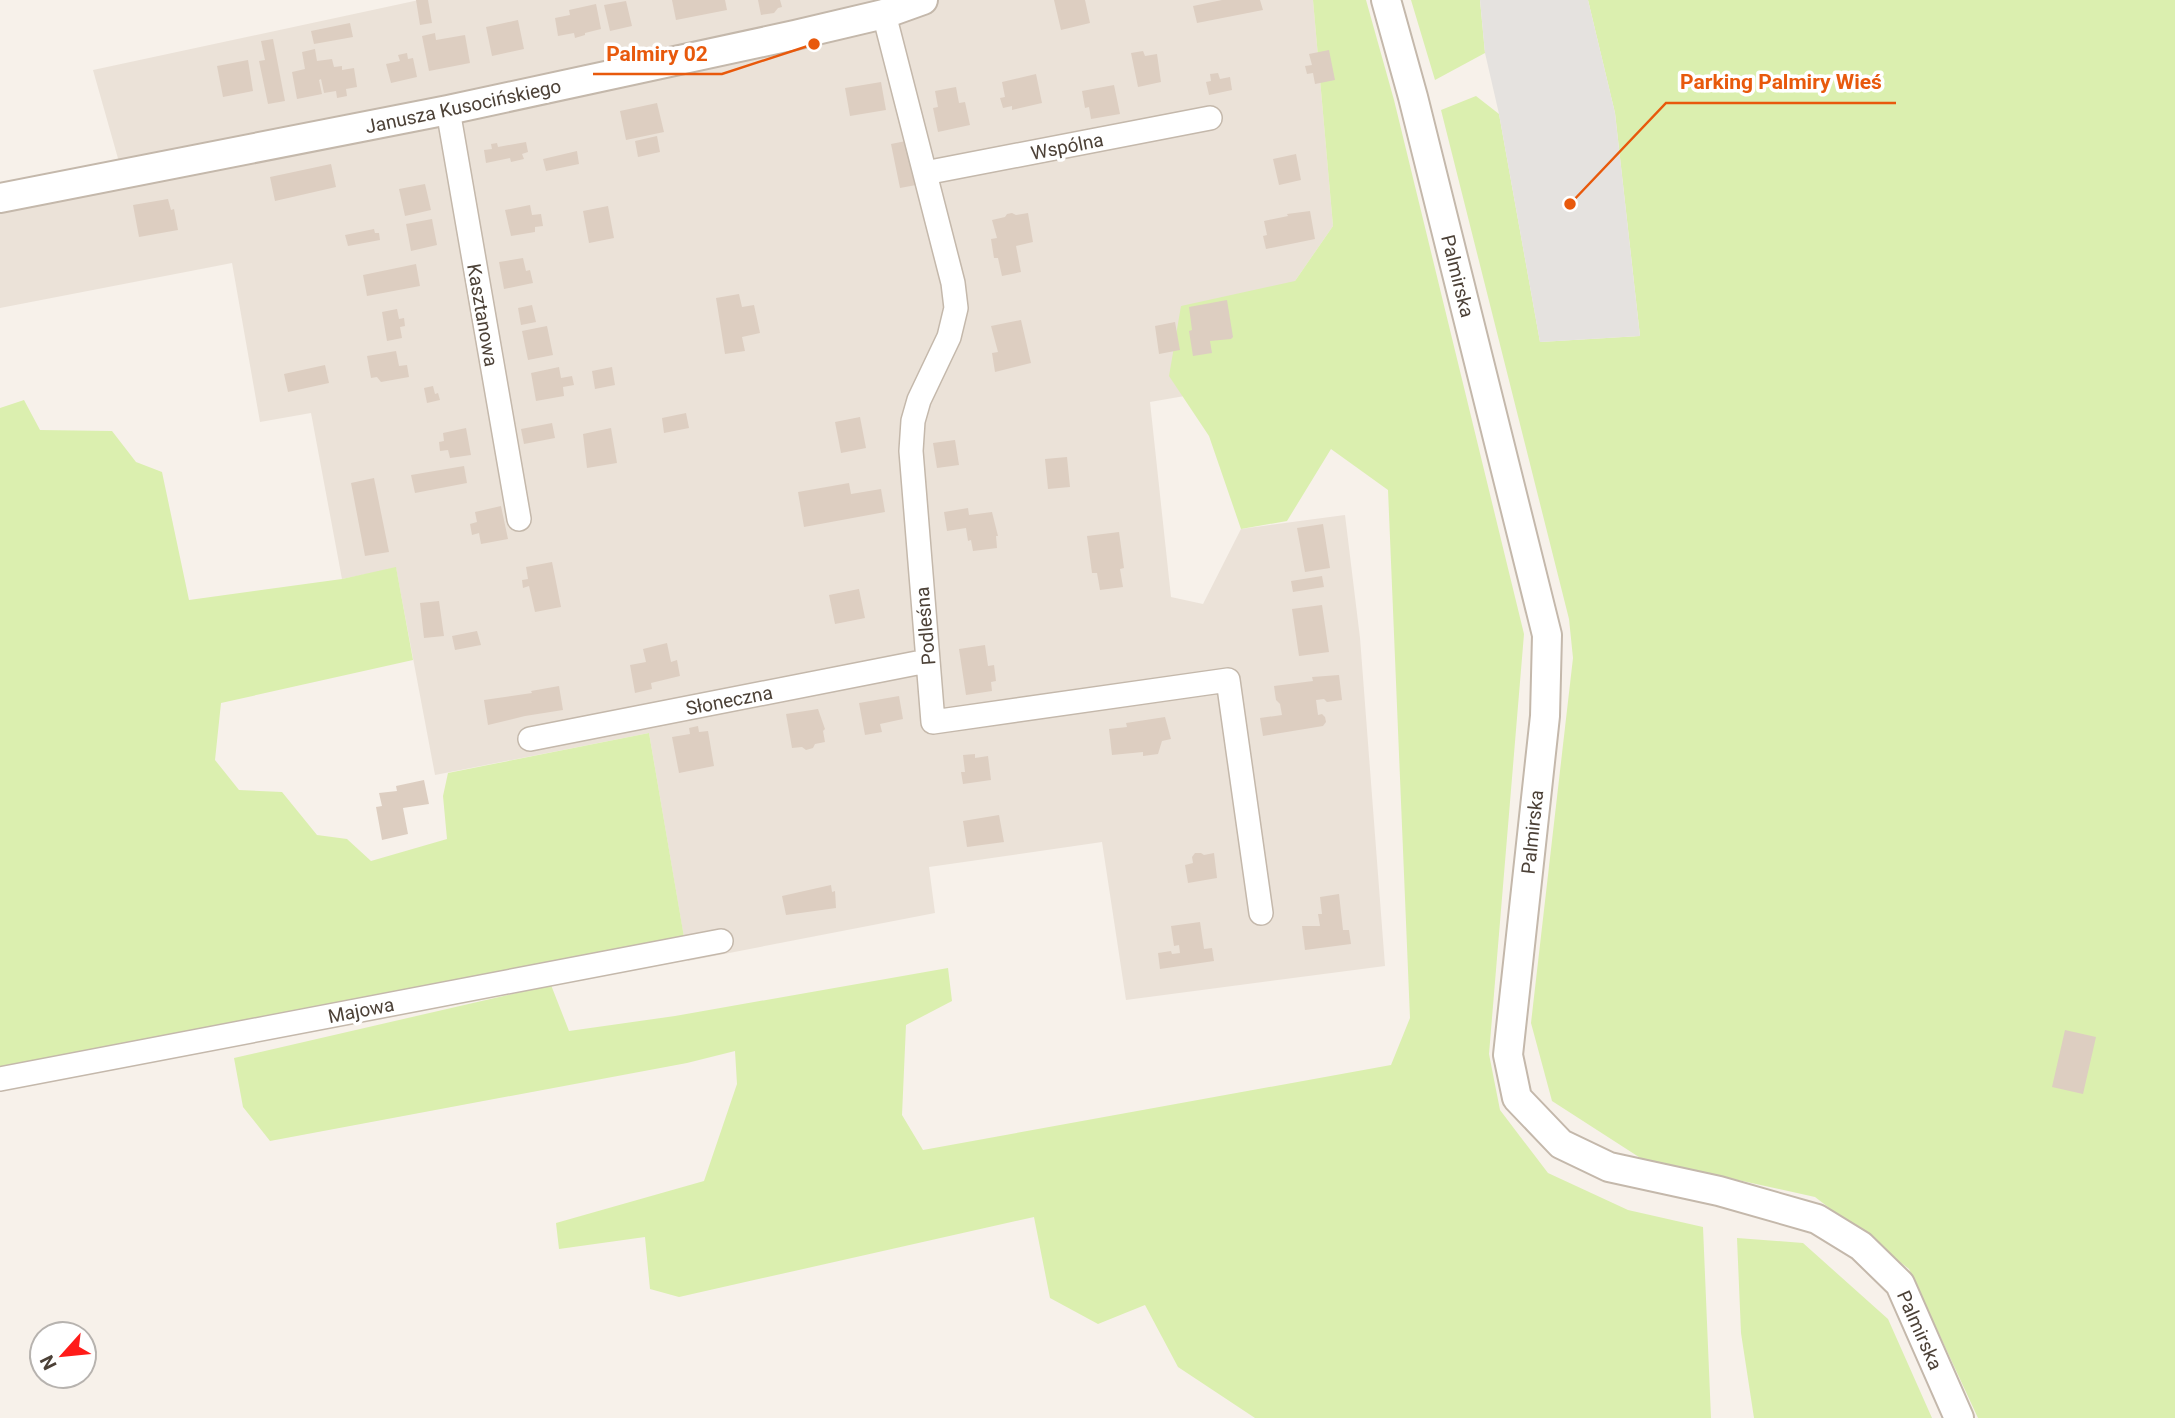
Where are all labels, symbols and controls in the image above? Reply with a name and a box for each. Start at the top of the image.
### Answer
callout: Palmiry 02 [593,32,722,74]
text: Palmiry 02 [606,42,708,66]
callout: Parking Palmiry Wieś [1666,61,1896,103]
text: Parking Palmiry Wieś [1680,70,1882,94]
street label: Janusza Kusocińskiego [363,74,563,138]
street label: Wspólna [1029,128,1105,165]
street label: Palmirska [1436,232,1479,320]
street label: Kasztanowa [462,262,503,368]
street label: Podleśna [911,586,940,666]
street label: Słoneczna [684,681,774,720]
street label: Palmirska [1517,789,1548,875]
street label: Majowa [326,993,396,1028]
street label: Palmirska [1892,1287,1947,1373]
north arrow [28,1320,98,1390]
text: N [35,1351,62,1374]

